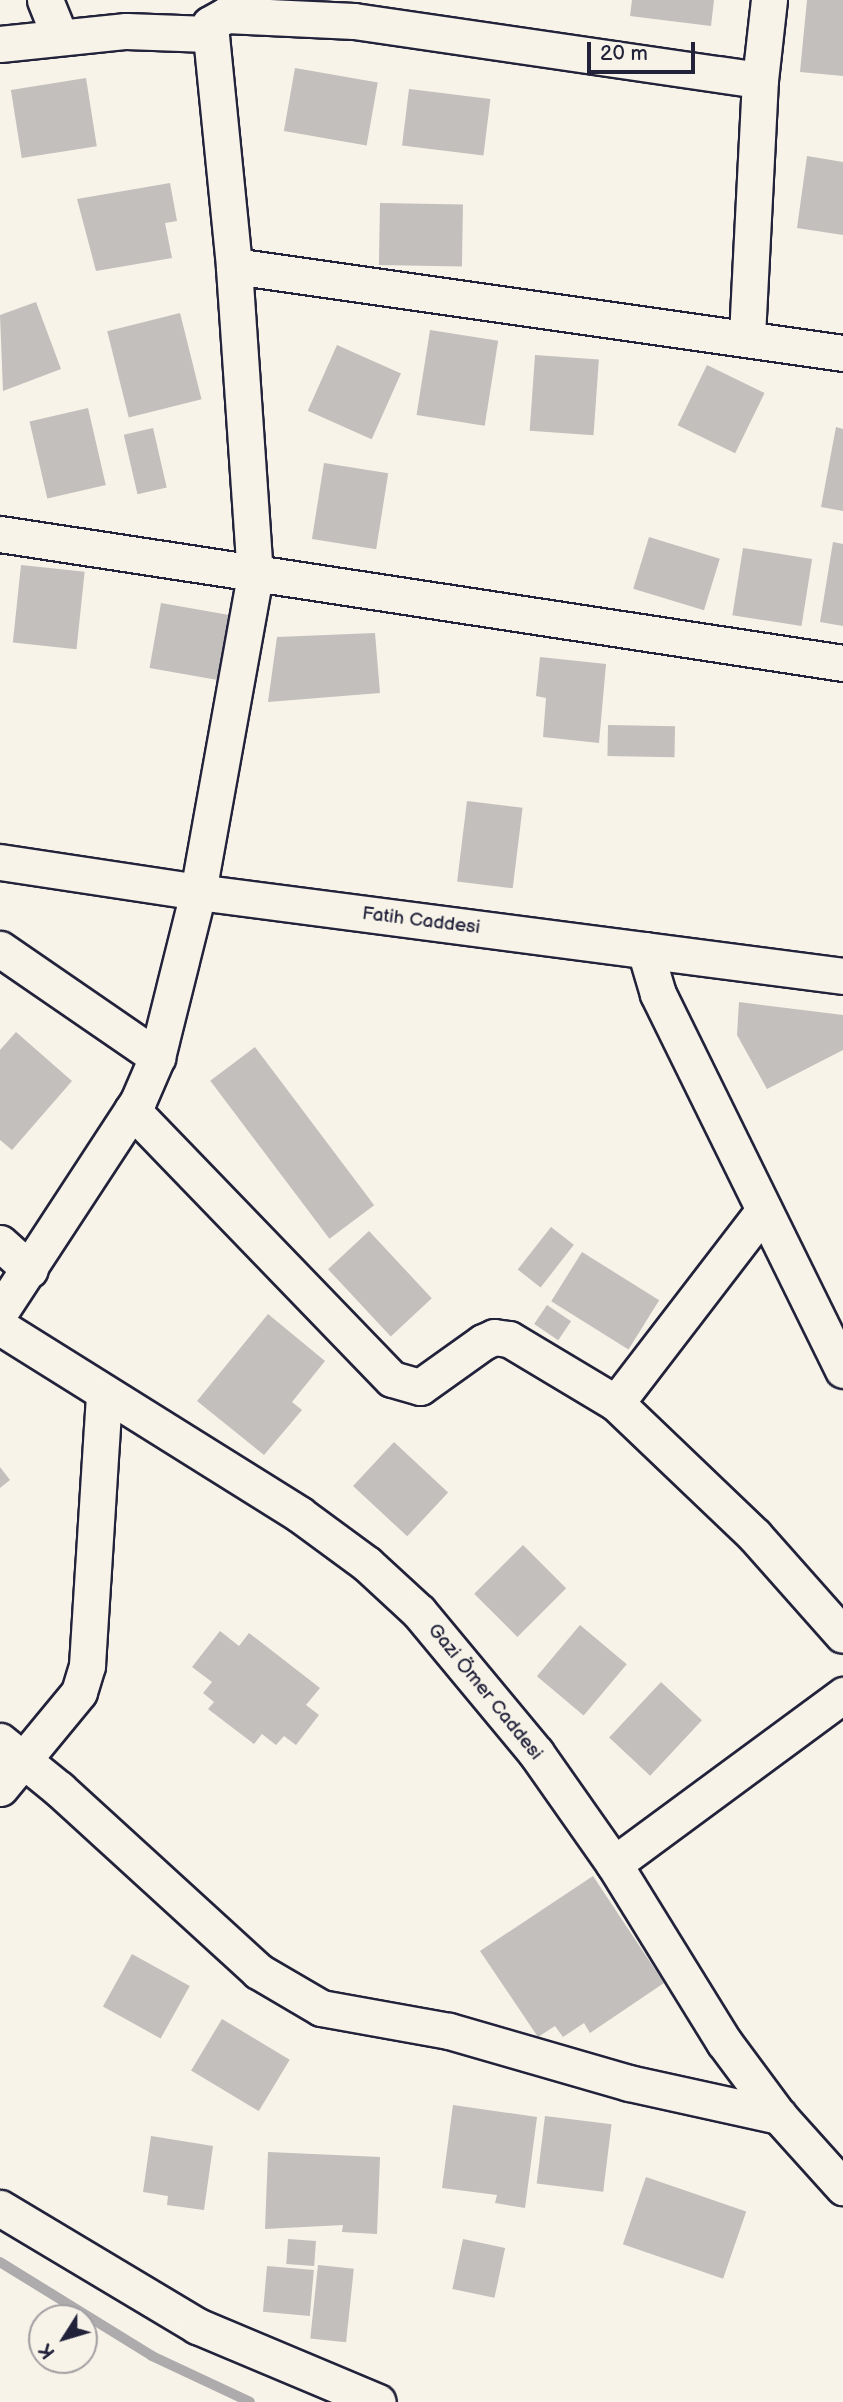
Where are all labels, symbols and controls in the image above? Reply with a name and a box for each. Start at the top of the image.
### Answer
scale bar [591,28,700,72]
text: 20 m [600,41,648,66]
street label: Fatih Caddesi [361,902,481,940]
street label: Gazi Ömer Caddesi [423,1619,547,1765]
north arrow [28,2304,98,2374]
text: K [34,2339,61,2363]

